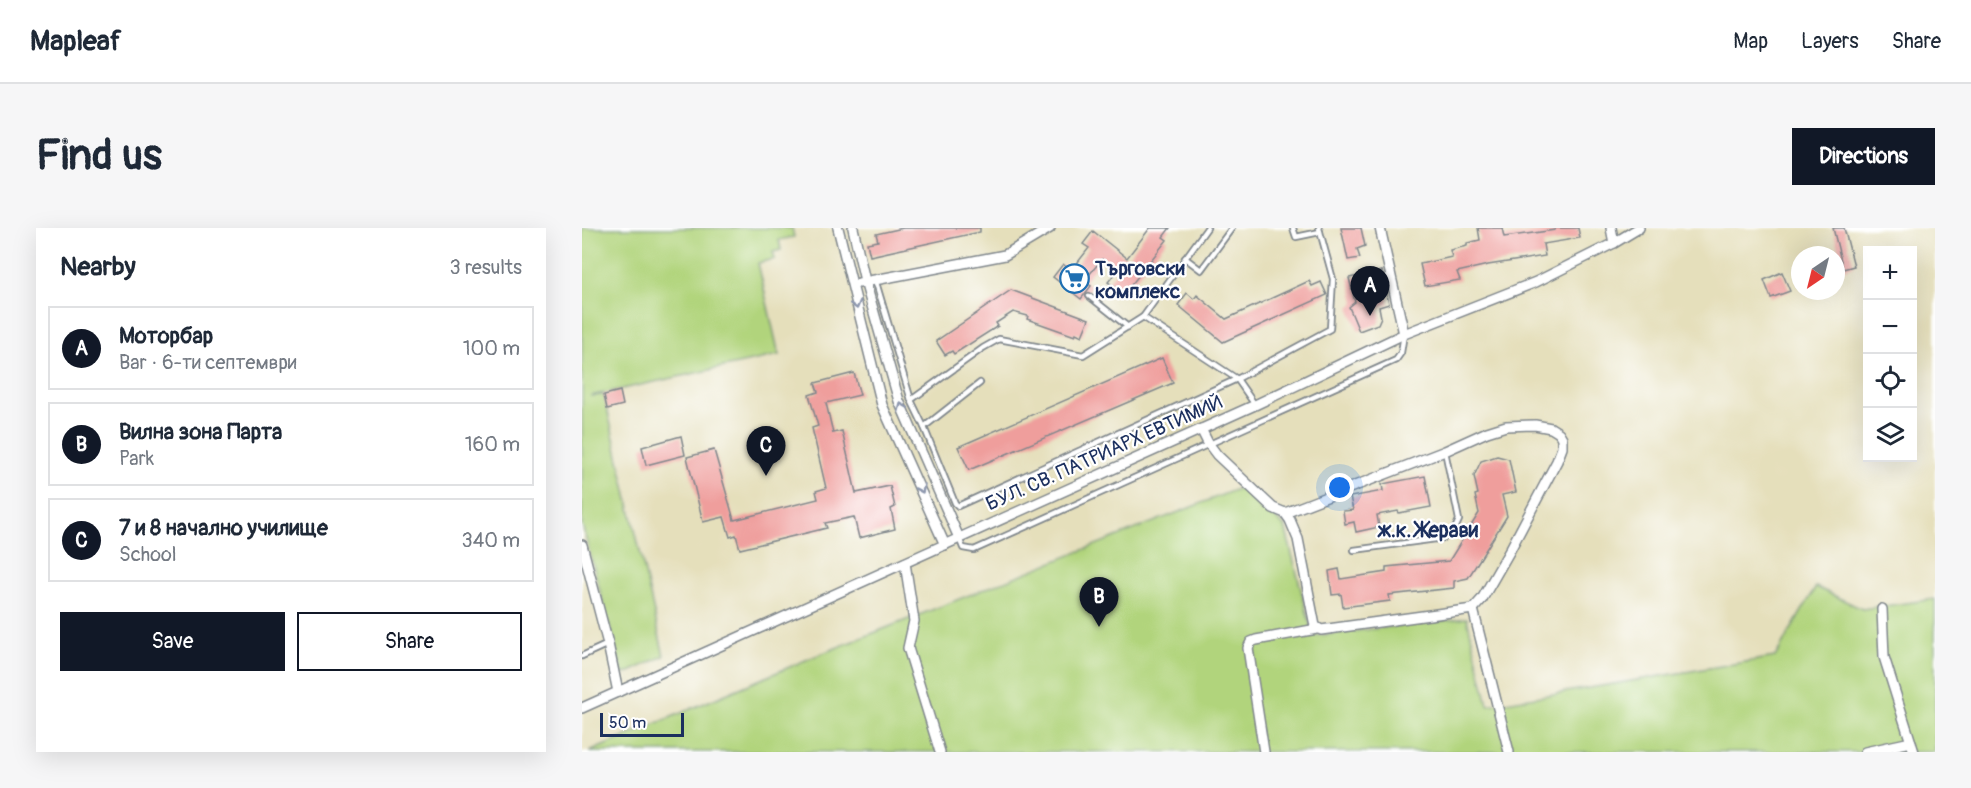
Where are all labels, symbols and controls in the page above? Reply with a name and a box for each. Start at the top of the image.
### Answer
text: Mapleaf [30,24,121,59]
text: Map [1733,28,1768,55]
text: Layers [1801,28,1859,55]
text: Share [1892,28,1941,55]
button: Directions [1792,128,1935,185]
text: Find us [36,130,162,182]
north arrow [1791,246,1845,300]
map controls [1863,246,1917,462]
button: + [1863,246,1917,300]
text: Nearby [60,251,136,283]
text: 3 results [450,255,522,280]
place label: Търговски комплекс [1094,256,1185,304]
supermarket icon: Търговски комплекс [1058,263,1090,295]
pin: A [1350,266,1390,316]
one-way arrow [849,300,862,310]
button: − [1863,300,1917,354]
text: Моторбар [119,322,213,350]
text: A [75,336,88,361]
text: 100 m [463,336,520,361]
text: Bar · 6-ти септември [119,350,297,375]
button: locate [1863,354,1917,408]
street label: БУЛ. СВ. ПАТРИАРХ ЕВТИМИЙ [982,389,1226,517]
one-way arrow [897,403,909,414]
button: layers [1863,408,1917,462]
text: Вилна зона Парта [119,418,282,446]
pin: C [746,426,786,476]
text: B [76,432,87,457]
text: 160 m [465,432,520,457]
text: Park [119,446,154,471]
your location [1325,473,1354,502]
one-way arrow [913,482,925,493]
text: 7 и 8 начално училище [119,514,328,542]
district label: ж.к. Жерави [1377,517,1479,544]
text: C [75,528,88,553]
text: 340 m [461,528,520,553]
text: School [119,542,176,567]
pin: B [1080,578,1118,627]
button: Save [60,612,285,671]
button: Share [297,612,522,671]
scale bar [600,710,684,738]
text: 50 m [609,713,646,733]

